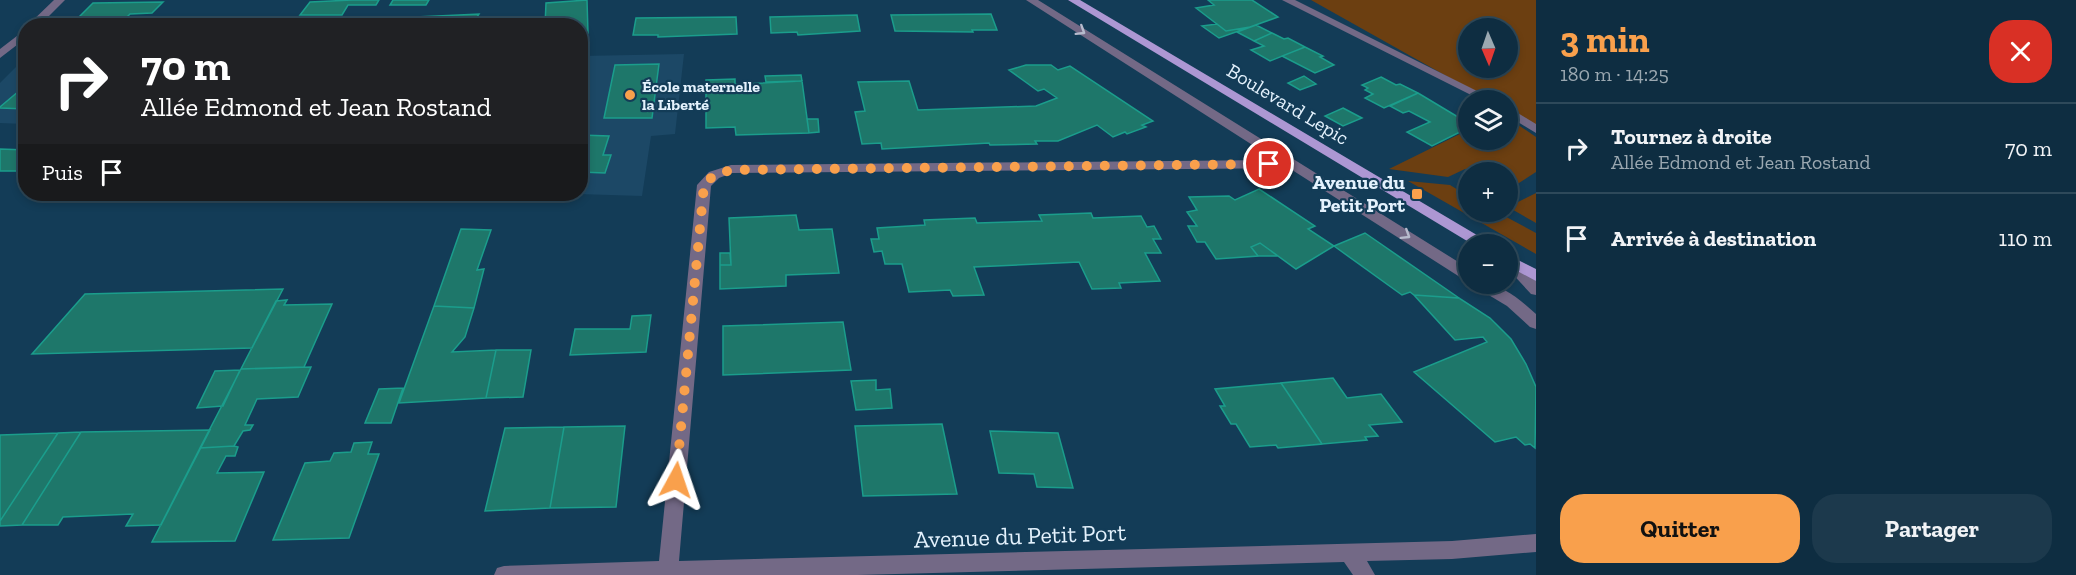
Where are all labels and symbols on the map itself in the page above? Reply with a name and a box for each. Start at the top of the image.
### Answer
north arrow [1458,18,1518,78]
one-way arrow [1075,24,1085,36]
street label: Boulevard Lepic [1223,58,1353,150]
place label: École maternelle la Liberté [642,77,760,114]
marker: École maternelle la Liberté [623,88,637,102]
pin [1243,138,1294,189]
place label: Avenue du Petit Port [1312,170,1406,217]
marker: Avenue du Petit Port [1410,187,1424,201]
one-way arrow [1400,228,1410,240]
position arrow [644,448,708,512]
street label: Avenue du Petit Port [913,517,1127,554]

